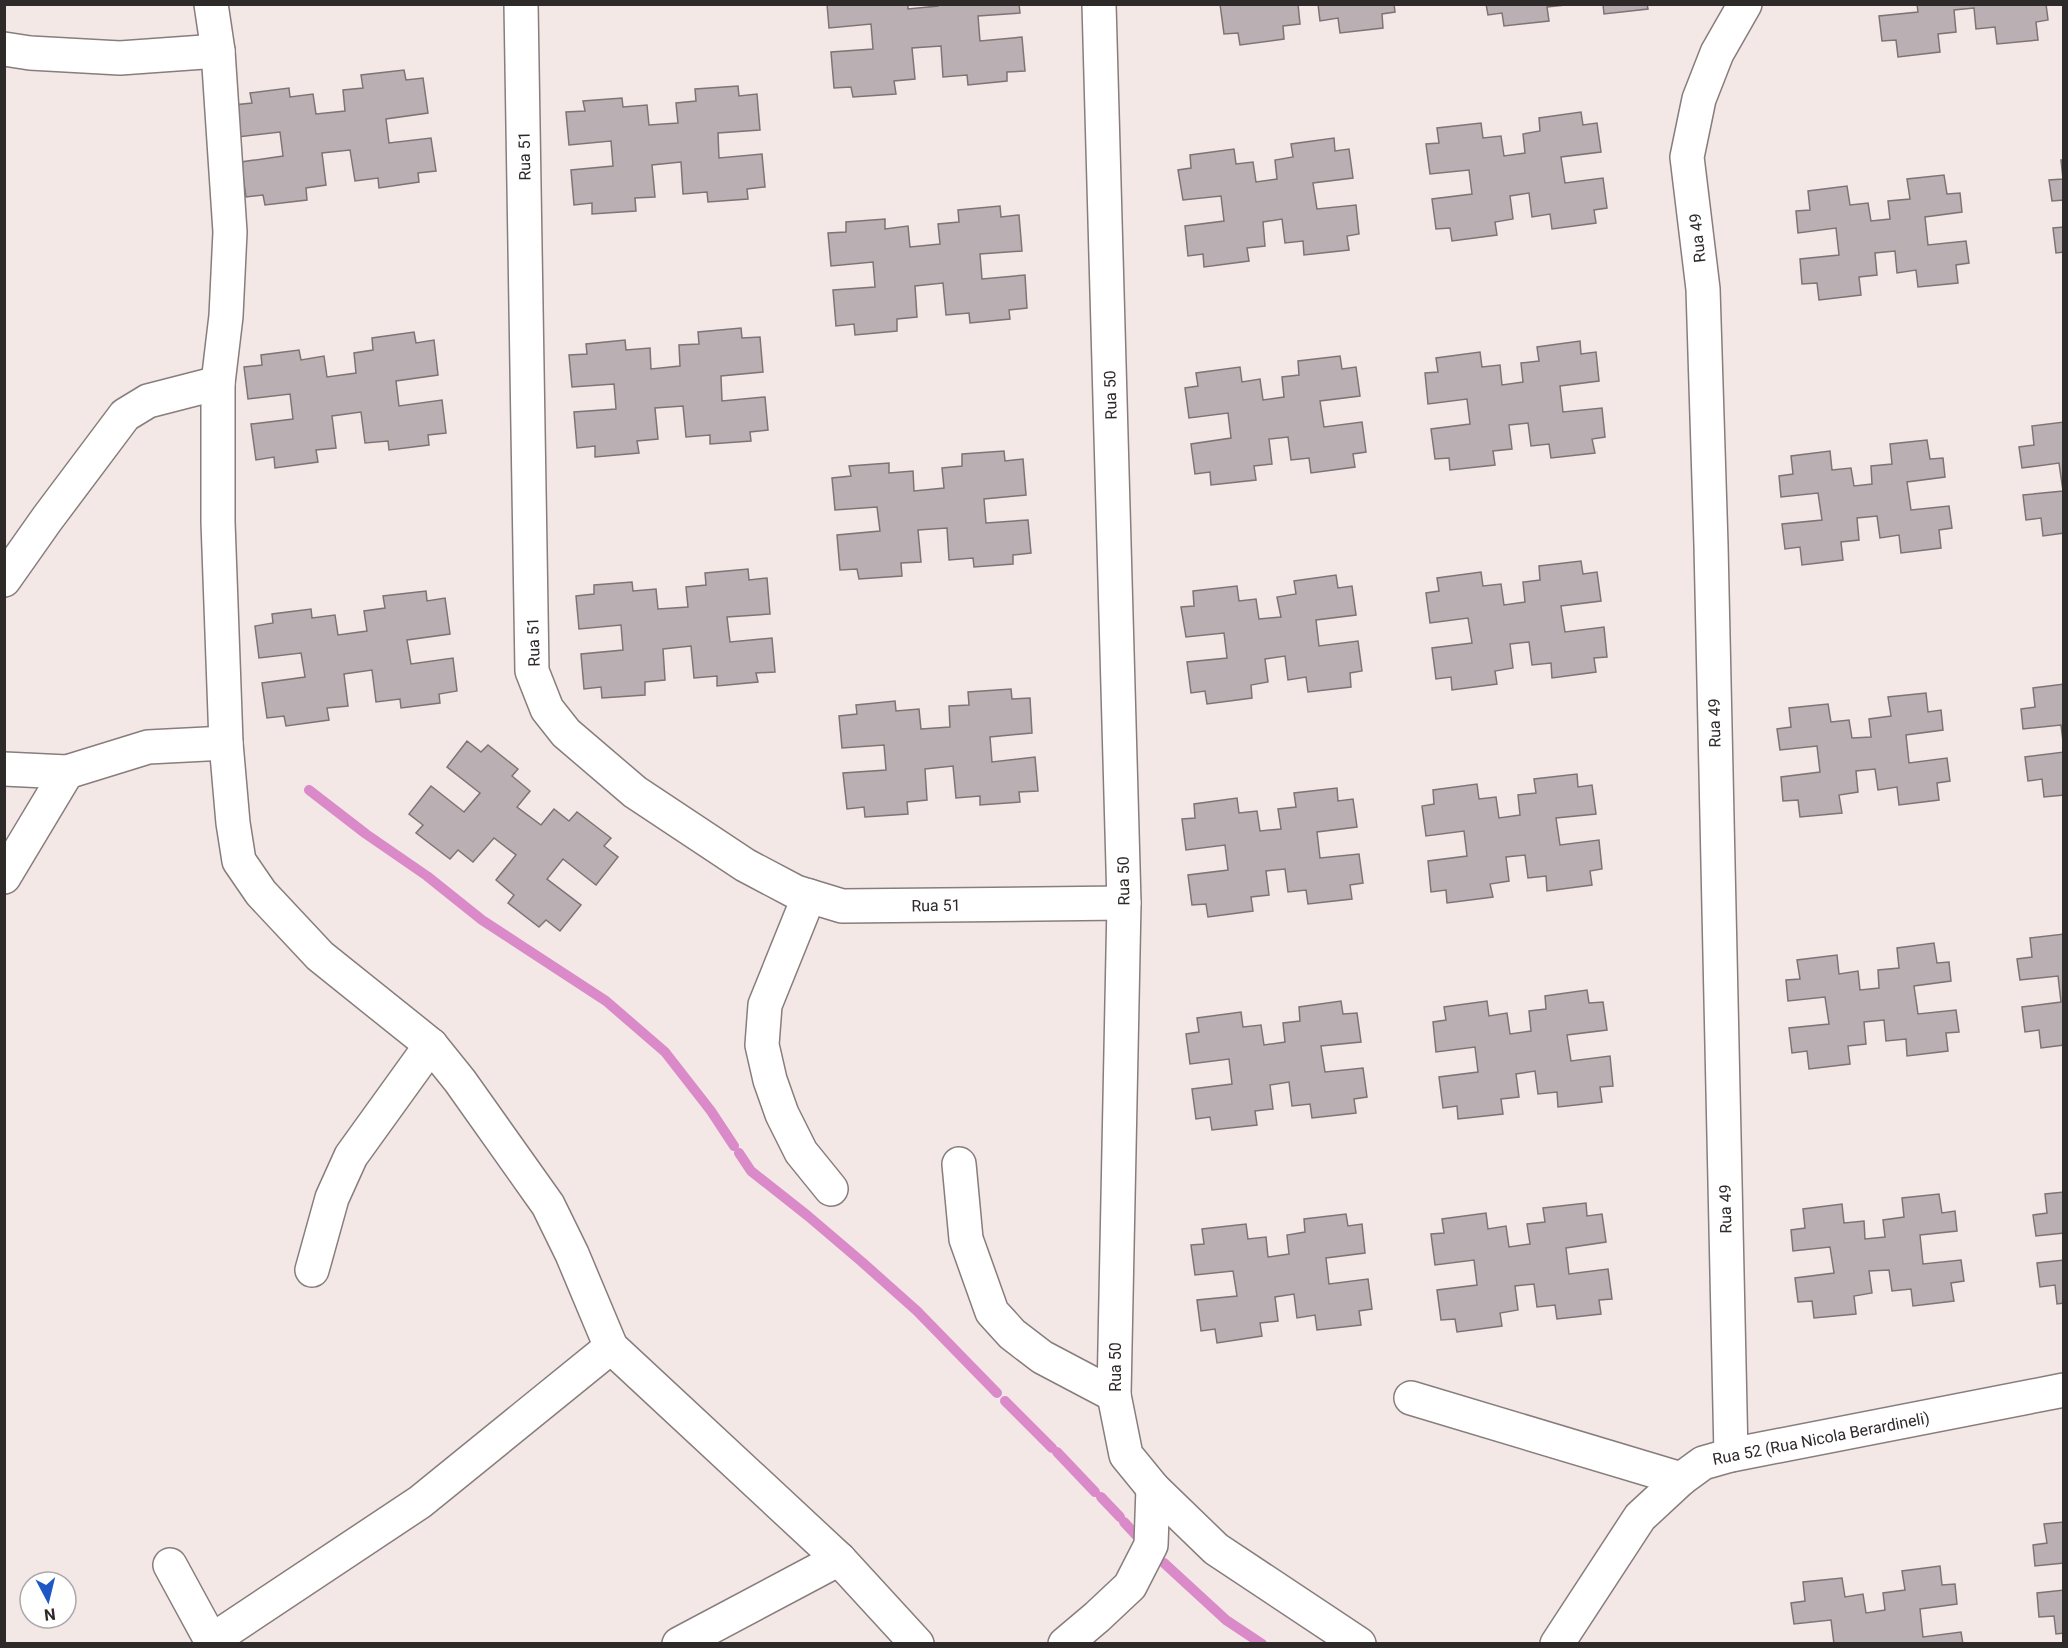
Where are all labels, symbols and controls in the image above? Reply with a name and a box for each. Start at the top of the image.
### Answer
street label: Rua 51 [515,131,534,181]
street label: Rua 49 [1685,212,1710,263]
street label: Rua 50 [1100,370,1121,420]
street label: Rua 51 [523,617,544,667]
street label: Rua 49 [1705,698,1724,748]
street label: Rua 50 [1114,856,1133,906]
street label: Rua 51 [911,896,961,915]
street label: Rua 49 [1716,1184,1735,1234]
street label: Rua 50 [1106,1342,1125,1392]
street label: Rua 52 (Rua Nicola Berardineli) [1711,1408,1931,1469]
north arrow [18,1570,78,1630]
text: N [43,1604,57,1625]

